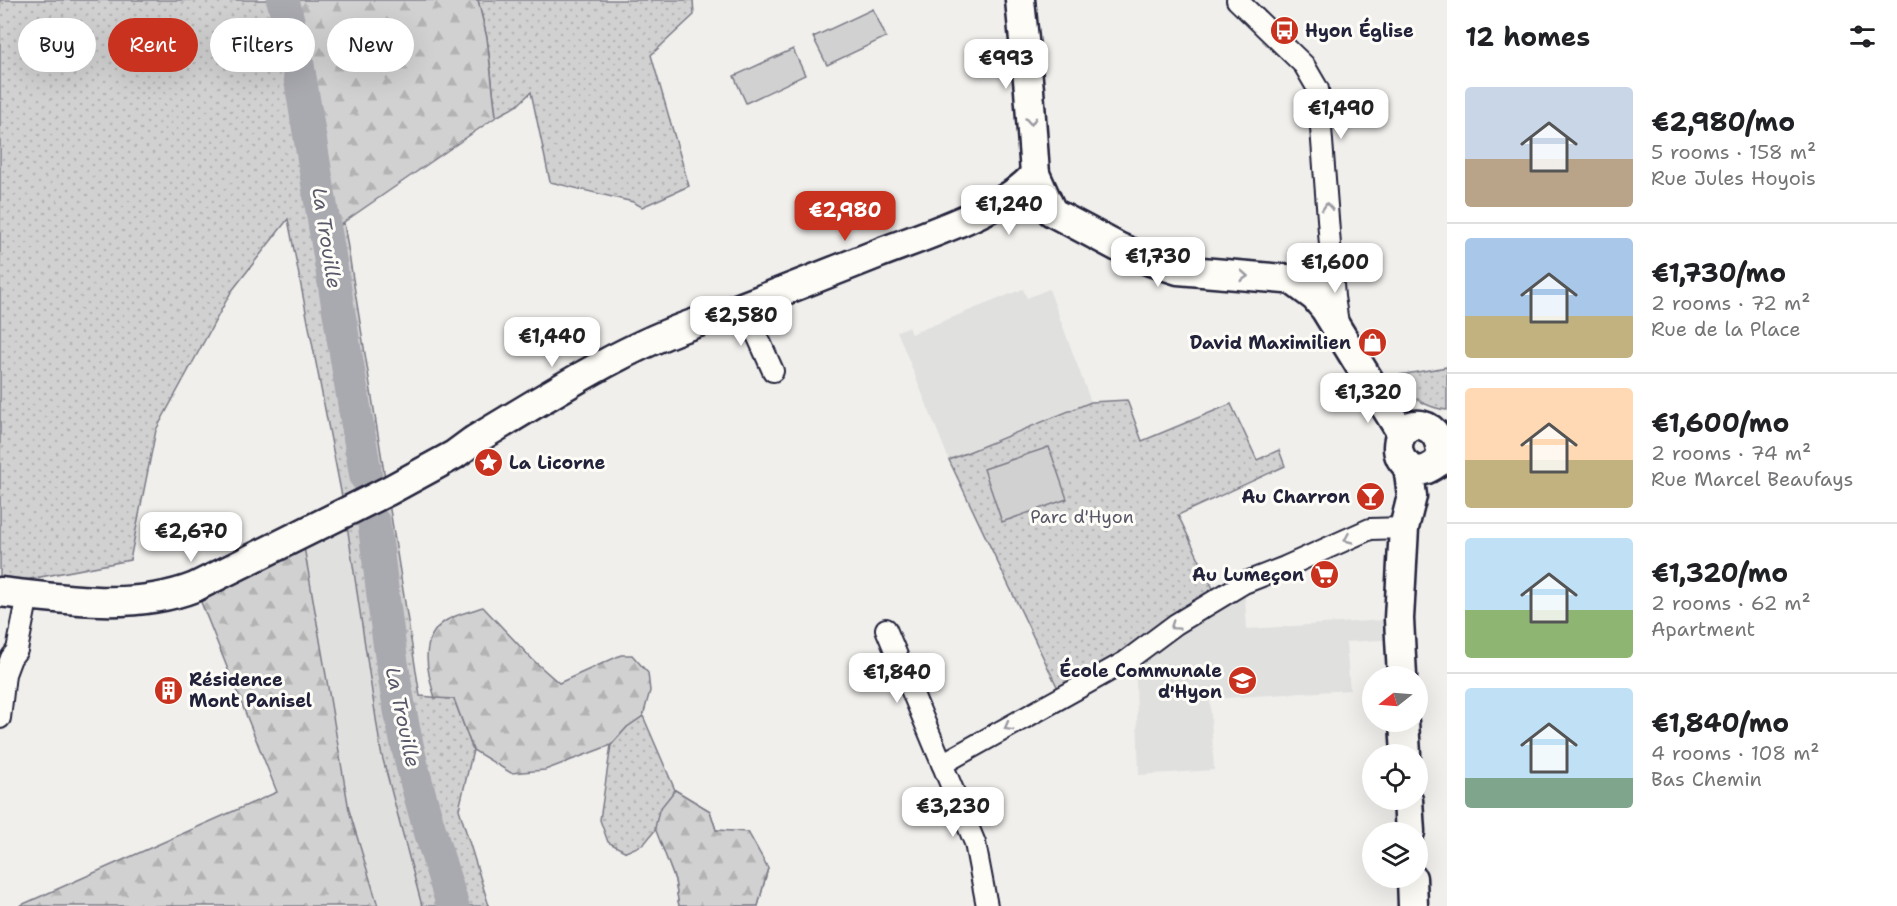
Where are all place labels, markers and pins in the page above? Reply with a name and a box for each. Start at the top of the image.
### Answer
bus stop icon: Hyon Église [1268,15,1300,47]
place label: Hyon Église [1305,17,1414,43]
pin: €993 [970,39,1042,90]
pin: €1,490 [1292,89,1390,140]
pin: €1,240 [960,185,1058,236]
pin: €2,980 [796,191,894,242]
pin: €1,730 [1109,237,1207,288]
pin: €1,600 [1286,243,1384,294]
pin: €2,580 [692,296,790,347]
pin: €1,440 [503,317,601,368]
shop icon: David Maximilien [1356,327,1388,359]
place label: David Maximilien [1190,331,1351,355]
pin: €1,320 [1319,373,1417,424]
place icon: La Licorne [472,447,504,479]
place label: La Licorne [509,451,605,475]
bar icon: Au Charron [1355,481,1387,513]
place label: Au Charron [1241,485,1350,509]
pin: €2,670 [142,512,240,563]
supermarket icon: Au Lumeçon [1309,559,1341,591]
place label: Au Lumeçon [1192,563,1304,587]
pin: €1,840 [848,653,946,704]
place label: École Communale d'Hyon [1059,657,1222,704]
school or university icon: École Communale d'Hyon [1227,665,1259,697]
place label: Résidence Mont Panisel [189,668,312,713]
building icon: Résidence Mont Panisel [152,674,184,706]
pin: €3,230 [904,787,1002,838]

